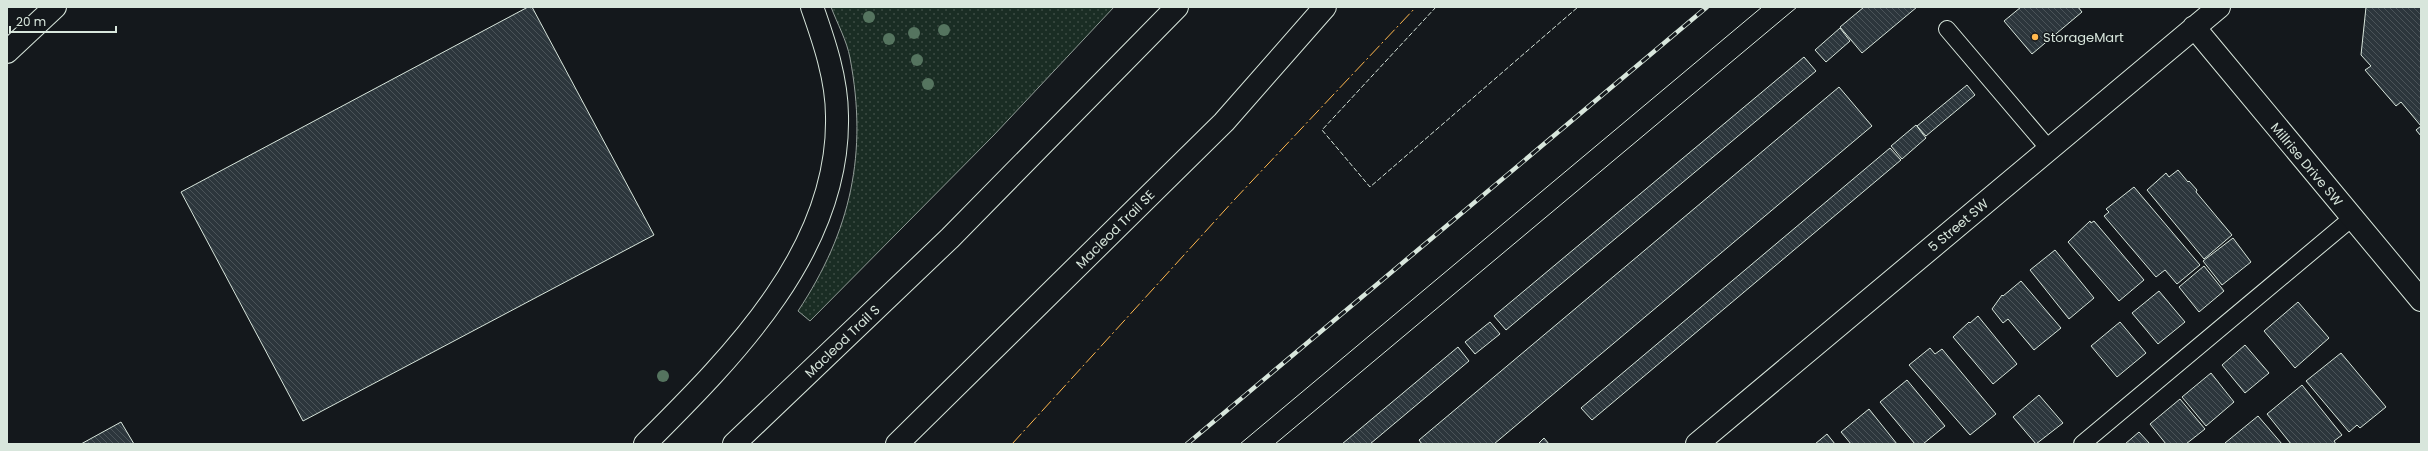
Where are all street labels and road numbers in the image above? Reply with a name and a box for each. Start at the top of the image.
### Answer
street label: Millrise Drive SW [2266,119,2347,210]
street label: Macleod Trail SE [1072,186,1159,273]
street label: 5 Street SW [1924,194,1993,256]
street label: Macleod Trail S [801,301,884,382]

